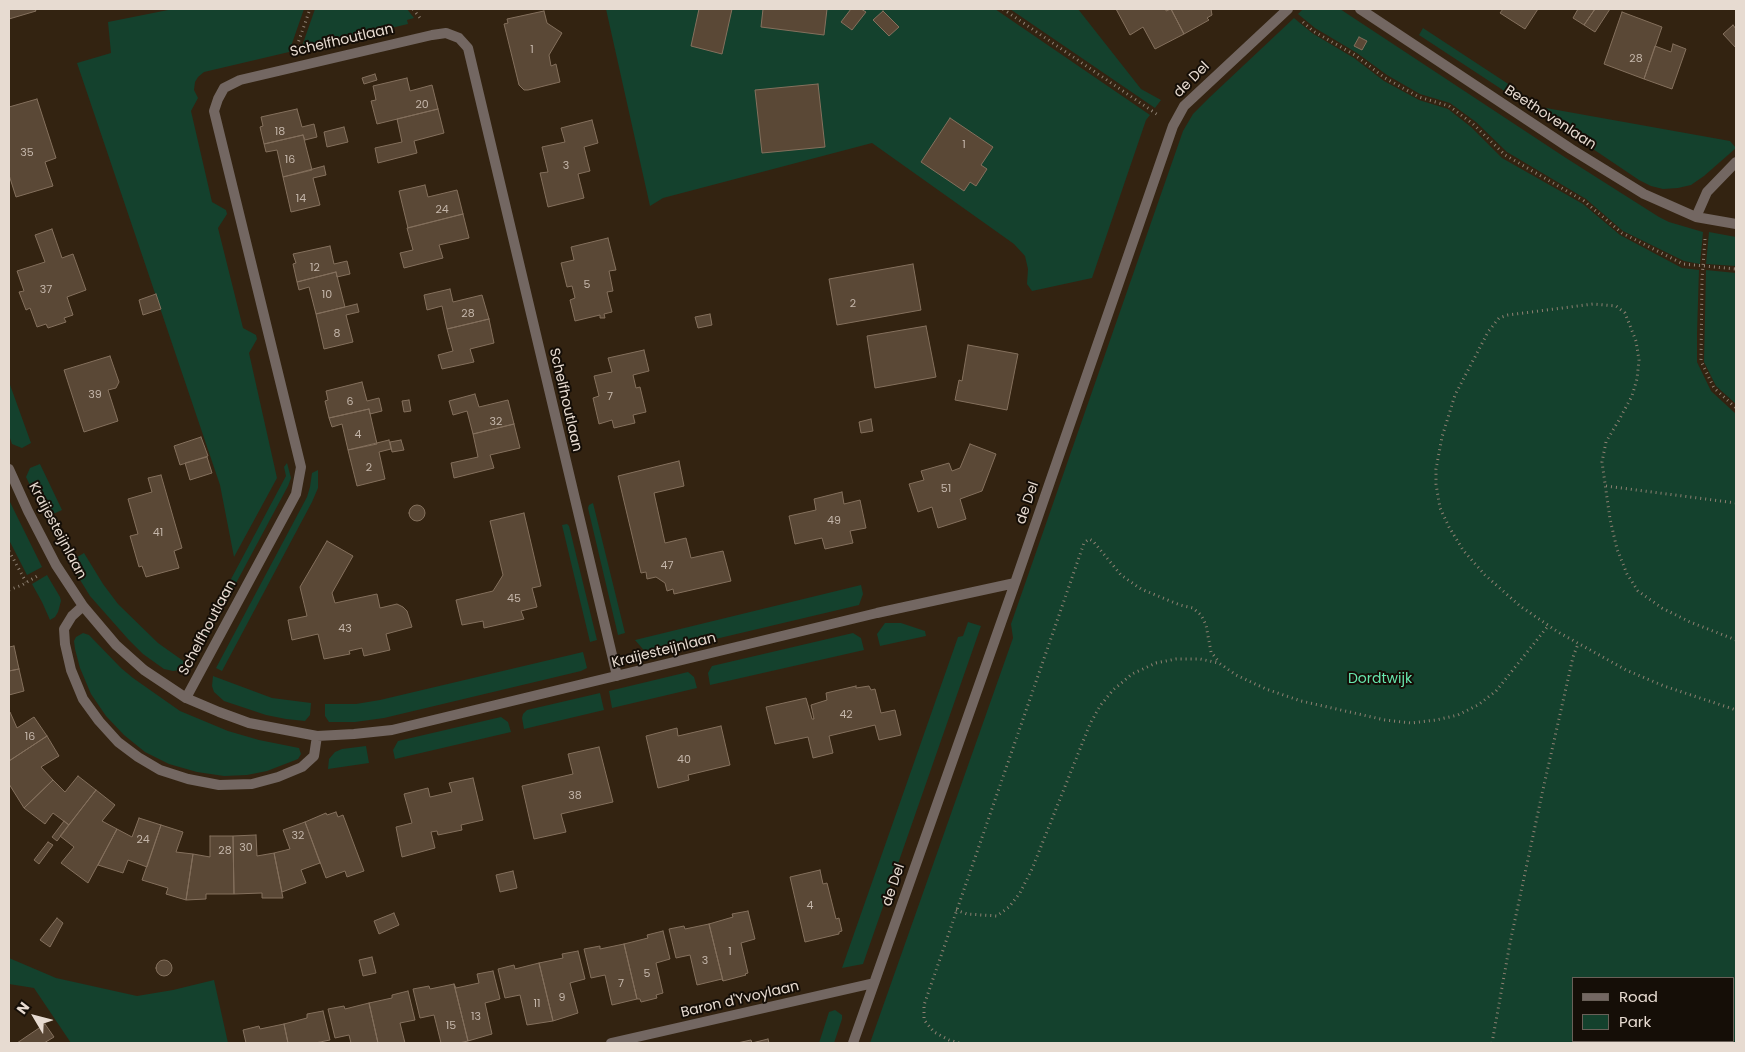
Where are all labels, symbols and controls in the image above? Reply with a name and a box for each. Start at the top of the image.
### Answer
street label: Schelfhoutlaan [289,21,395,61]
house number: 1 [530,43,534,57]
house number: 28 [1629,52,1643,66]
street label: de Del [1171,59,1213,101]
street label: Beethovenlaan [1501,82,1599,154]
house number: 20 [415,98,429,112]
house number: 18 [275,125,285,139]
house number: 1 [962,138,966,152]
house number: 35 [20,146,34,160]
house number: 16 [285,153,295,167]
house number: 3 [563,159,569,173]
house number: 14 [296,192,306,206]
house number: 24 [435,203,449,217]
house number: 12 [310,261,320,275]
house number: 5 [584,278,590,292]
house number: 37 [40,283,52,297]
house number: 10 [322,288,332,302]
house number: 2 [850,297,856,311]
house number: 28 [461,307,475,321]
house number: 8 [334,327,340,341]
street label: Schelfhoutlaan [545,347,585,453]
house number: 39 [88,388,102,402]
house number: 7 [607,390,613,404]
house number: 6 [347,395,353,409]
house number: 32 [490,415,502,429]
house number: 4 [355,428,361,442]
house number: 2 [366,461,372,475]
street label: Kraijesteijnlaan [24,480,90,582]
street label: de Del [1013,480,1043,526]
house number: 51 [941,482,951,496]
house number: 49 [827,514,841,528]
house number: 41 [153,526,163,540]
house number: 47 [661,559,673,573]
street label: Schelfhoutlaan [176,577,240,679]
house number: 45 [507,592,521,606]
house number: 43 [338,622,352,636]
street label: Kraijesteijnlaan [610,630,718,672]
park label: Dordtwijk [1348,671,1412,687]
house number: 42 [839,708,853,722]
house number: 16 [25,730,35,744]
house number: 40 [677,753,691,767]
house number: 38 [568,789,582,803]
house number: 32 [292,829,304,843]
house number: 24 [136,833,150,847]
house number: 30 [239,841,253,855]
house number: 28 [218,844,232,858]
street label: de Del [879,862,909,908]
house number: 4 [807,899,813,913]
house number: 1 [728,945,732,959]
house number: 3 [702,954,708,968]
house number: 5 [644,967,650,981]
house number: 7 [618,977,624,991]
legend [1572,977,1735,1042]
street label: Baron d'Yvoylaan [679,978,801,1022]
text: Road [1619,986,1658,1007]
house number: 9 [559,991,565,1005]
north arrow [10,992,60,1042]
house number: 11 [533,997,541,1011]
text: N [12,998,34,1018]
house number: 13 [471,1010,481,1024]
text: Park [1619,1011,1651,1032]
house number: 15 [446,1019,456,1033]

